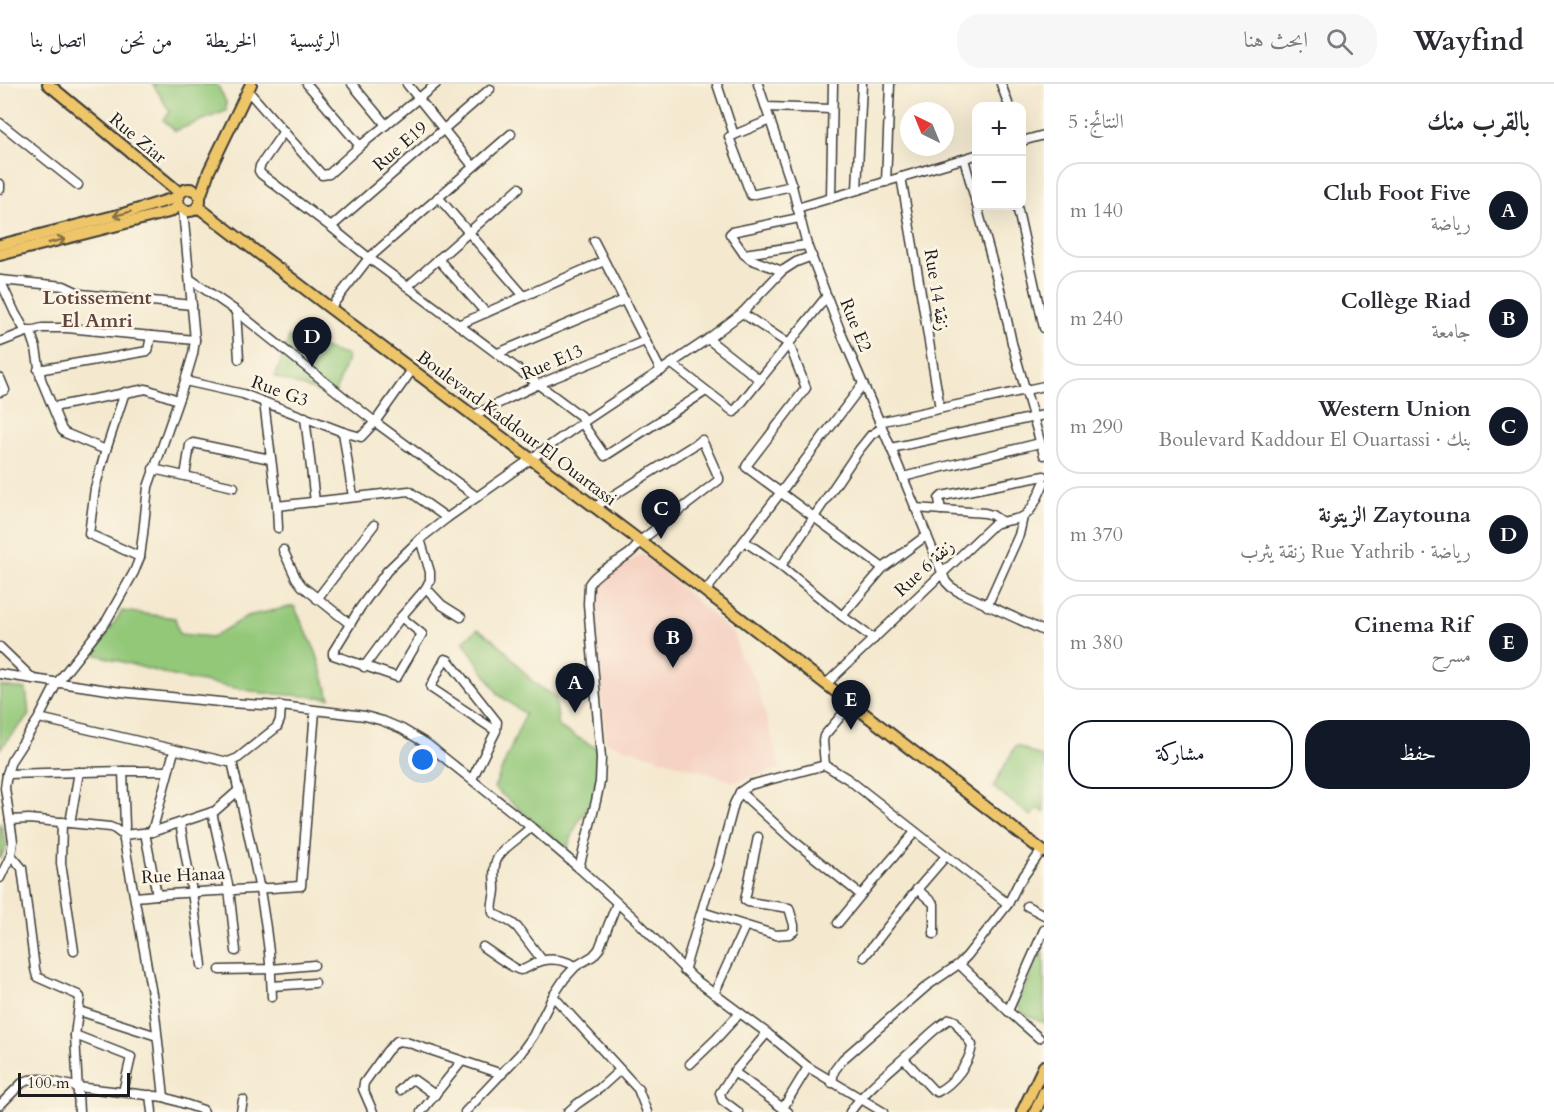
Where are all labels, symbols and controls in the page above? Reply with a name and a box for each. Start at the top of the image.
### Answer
search box [957,14,1377,68]
text: Wayfind [1413,22,1524,60]
text: ابحث هنا [1244,25,1308,55]
icon: search [1323,25,1356,58]
text: اتصل بنا [30,26,86,55]
text: من نحن [119,26,173,55]
text: الخريطة [206,26,257,55]
text: الرئيسية [290,26,340,55]
north arrow [900,102,954,156]
map controls [972,102,1026,210]
button: + [972,102,1026,156]
text: بالقرب منك [1427,104,1530,139]
street label: Rue Ziar [104,107,172,170]
text: النتائج: 5 [1068,108,1124,135]
street label: Rue E19 [368,116,433,177]
button: − [972,156,1026,210]
text: Club Foot Five [1323,178,1471,208]
text: 140 m [1070,197,1123,224]
text: A [1501,197,1516,224]
one-way arrow [113,208,132,220]
text: رياضة [1431,210,1471,237]
one-way arrow [47,234,66,246]
street label: Rue 14 زنقة [918,247,955,333]
district label: Lotissement El Amri [43,284,151,334]
text: Collège Riad [1341,286,1471,316]
street label: Rue E2 [834,295,878,356]
text: 240 m [1070,305,1123,332]
text: B [1501,305,1516,332]
pin: D [292,318,332,367]
text: جامعة [1432,318,1471,345]
street label: Rue E13 [517,338,587,387]
street label: Boulevard Kaddour El Ouartassi [411,345,622,512]
street label: Rue G3 [248,370,312,413]
text: Western Union [1318,394,1471,424]
text: 290 m [1070,413,1123,440]
text: C [1501,413,1516,440]
text: بنك · Boulevard Kaddour El Ouartassi [1159,426,1471,453]
pin: C [642,490,680,539]
text: Zaytouna الزيتونة [1318,500,1471,530]
text: 370 m [1070,521,1123,548]
text: D [1500,521,1517,548]
street label: Rue 6 زنقة [889,534,960,603]
text: رياضة · Rue Yathrib زنقة يثرب [1240,538,1471,565]
text: Cinema Rif [1354,610,1471,640]
pin: B [654,618,692,668]
text: 380 m [1070,629,1123,656]
text: E [1502,629,1515,656]
text: مسرح [1431,642,1471,669]
pin: A [556,664,594,713]
pin: E [832,680,870,730]
button: مشاركة [1068,720,1293,789]
button: حفظ [1305,720,1530,789]
your location [408,745,437,774]
street label: Rue Hanaa [140,861,226,890]
scale bar [18,1070,130,1098]
text: 100 m [27,1072,69,1094]

